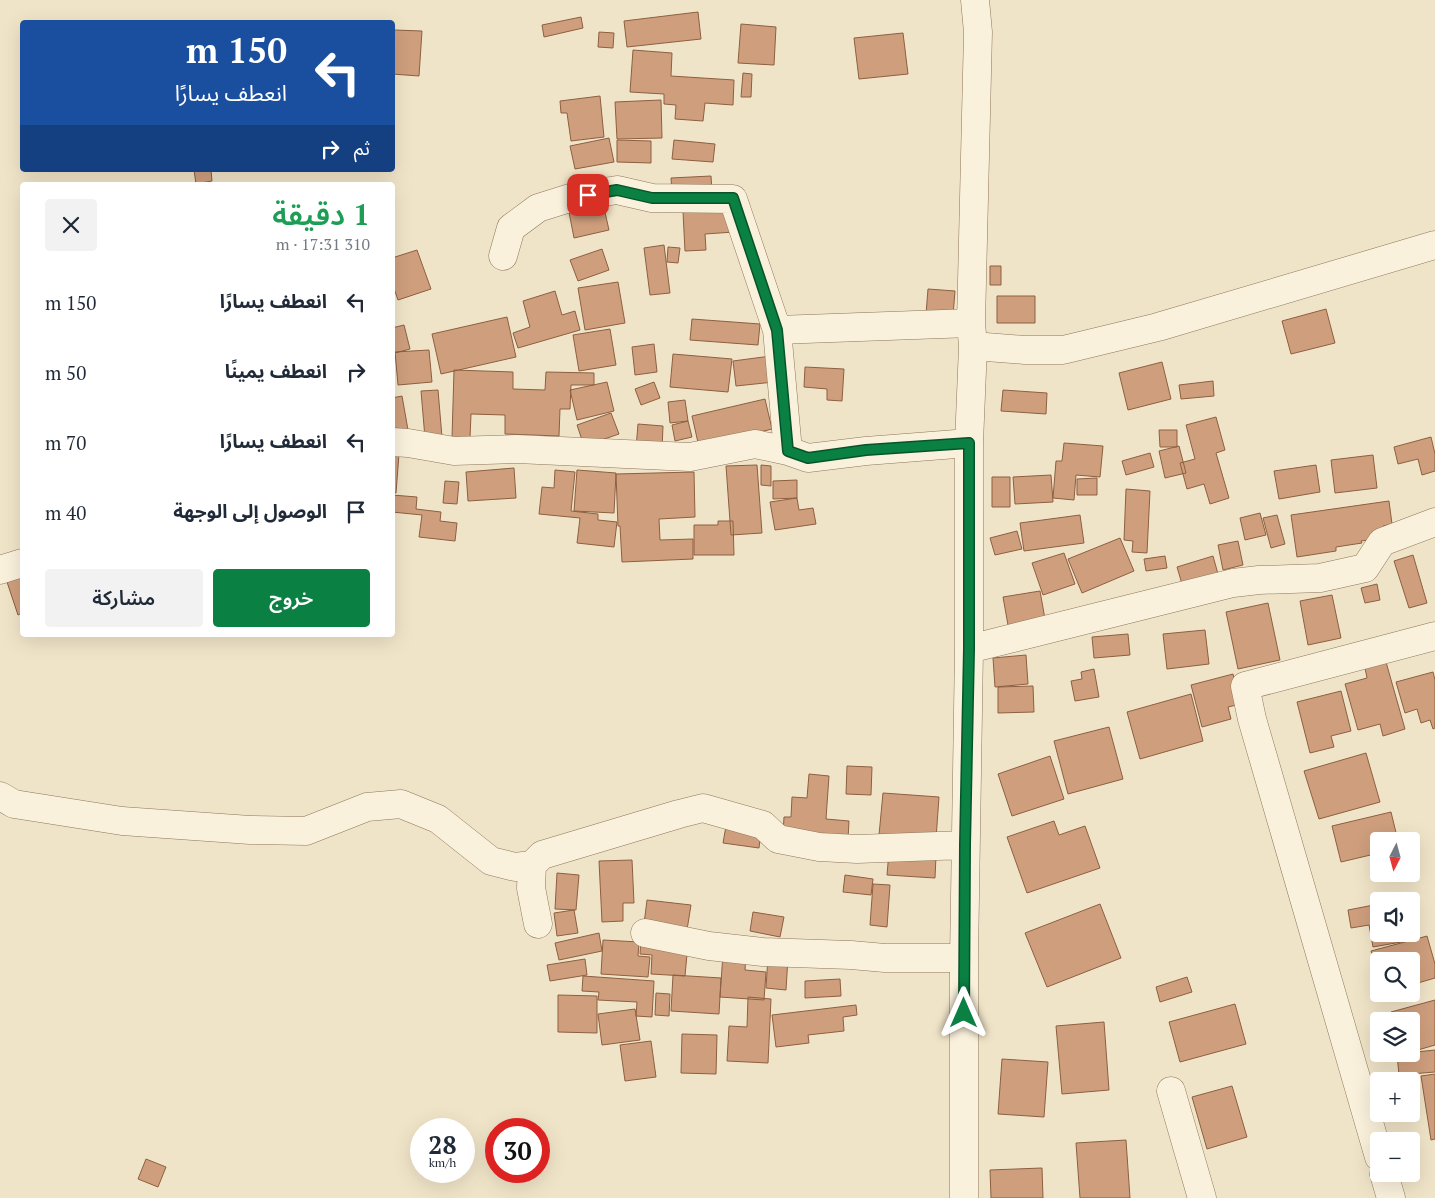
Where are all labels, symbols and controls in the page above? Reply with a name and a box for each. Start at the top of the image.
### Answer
text: 150 m [186,27,287,73]
icon: left [305,40,370,105]
text: انعطف يسارًا [175,78,287,107]
icon: right [316,135,344,163]
text: ثم [354,135,370,160]
pin [567,174,609,216]
icon: arrive [574,181,602,209]
text: 1 دقيقة [272,194,370,234]
button: close [45,199,97,251]
text: 310 m · 17:31 [276,233,370,255]
text: انعطف يسارًا [220,288,327,313]
icon: left [342,288,370,316]
text: 150 m [45,290,96,315]
text: انعطف يمينًا [225,358,327,383]
icon: right [342,358,370,386]
text: 50 m [45,360,86,385]
text: انعطف يسارًا [220,428,327,453]
icon: left [342,428,370,456]
text: 70 m [45,430,86,455]
text: الوصول إلى الوجهة [173,498,327,523]
icon: arrive [342,498,370,526]
text: 40 m [45,500,86,525]
button: مشاركة [45,569,203,627]
button: خروج [213,569,370,627]
north arrow [1370,832,1420,882]
map controls [1370,832,1420,1182]
button: sound [1370,892,1420,942]
button: search [1370,952,1420,1002]
position arrow [937,986,989,1038]
button: layers [1370,1012,1420,1062]
button: + [1370,1072,1420,1122]
speed limit sign: 30 [485,1118,550,1183]
text: 28 [428,1128,457,1161]
button: − [1370,1132,1420,1182]
text: km/h [429,1155,456,1170]

